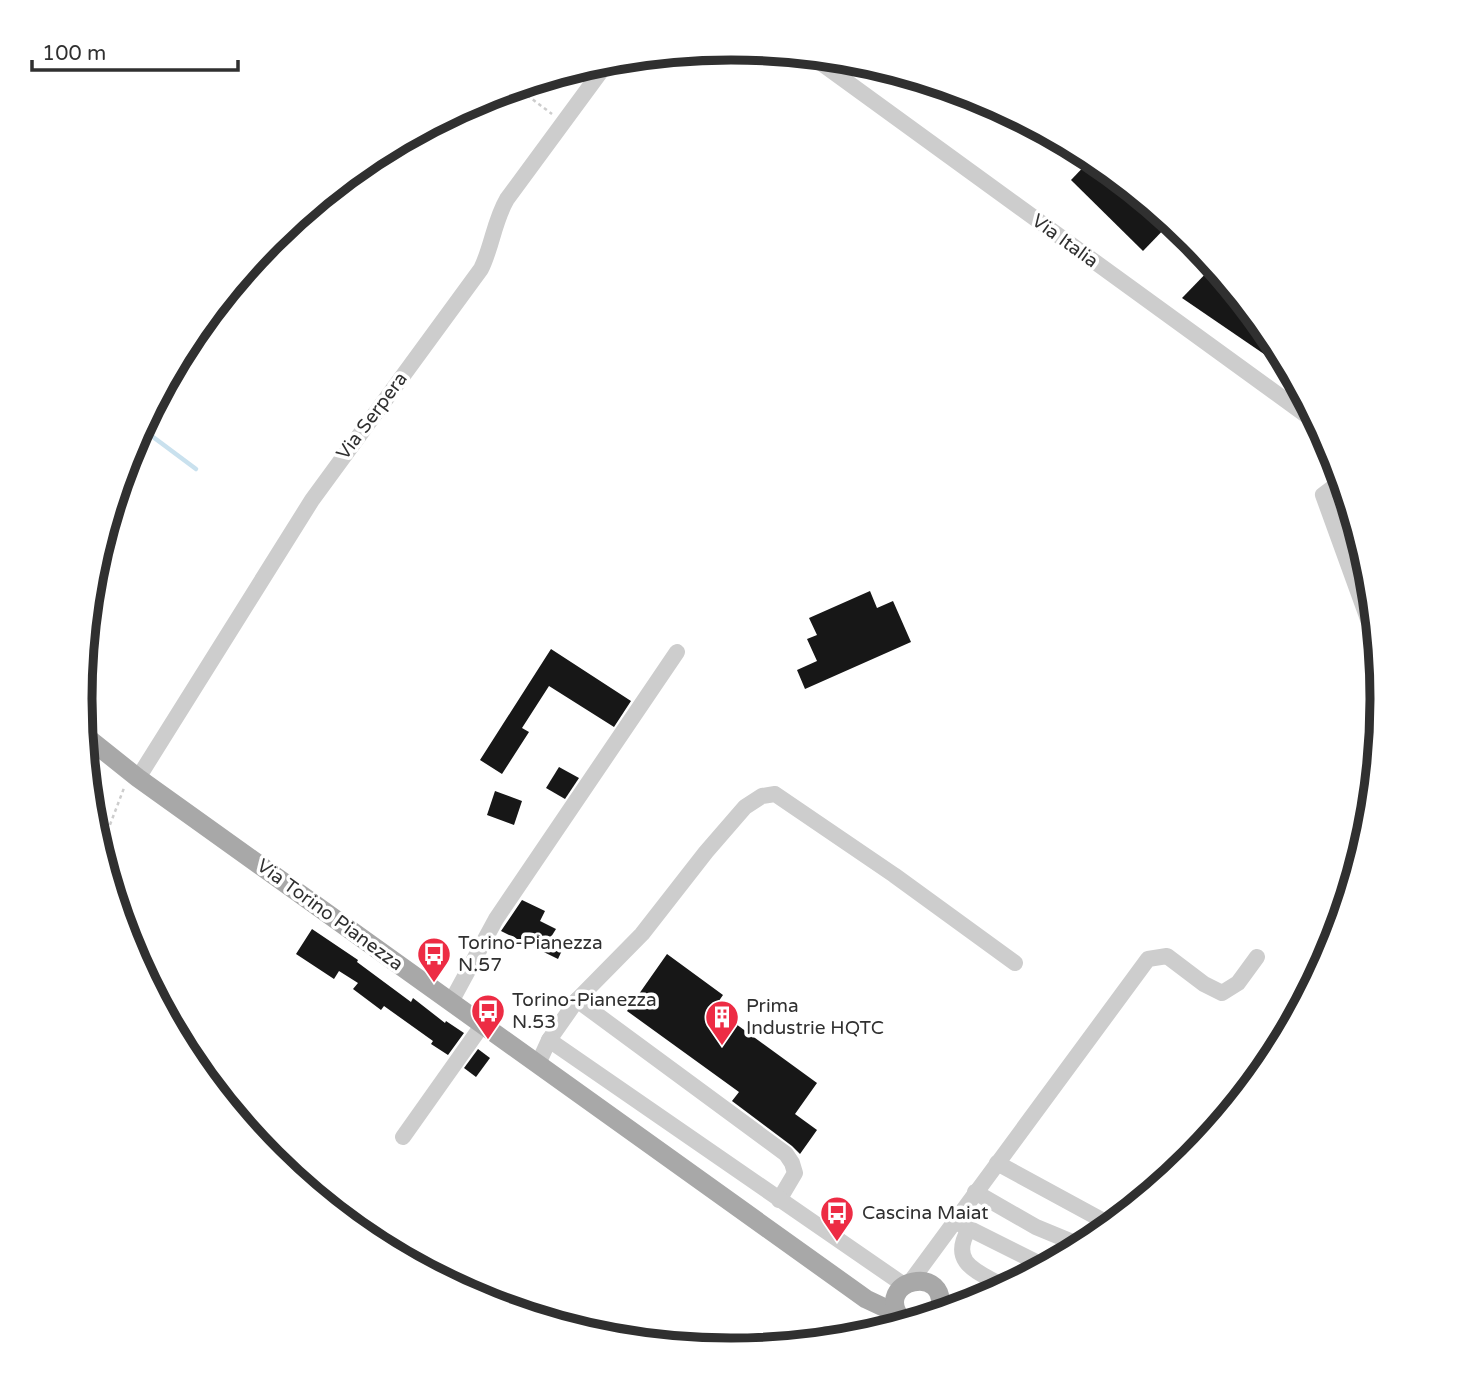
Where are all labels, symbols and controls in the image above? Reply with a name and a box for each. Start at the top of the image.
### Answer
scale bar [32,28,238,72]
text: 100 m [42,41,106,66]
street label: Via Italia [1028,210,1102,272]
street label: Via Serpera [332,368,412,464]
street label: Via Torino Pianezza [253,855,407,975]
place label: Torino-Pianezza N.57 [458,932,603,976]
bus stop icon: Torino-Pianezza N.57 [415,935,453,984]
place label: Torino-Pianezza N.53 [512,989,657,1033]
bus stop icon: Torino-Pianezza N.53 [469,992,507,1041]
place label: Prima Industrie HQTC [746,995,884,1039]
building icon: Prima Industrie HQTC [703,998,741,1047]
bus stop icon: Cascina Maiat [818,1194,856,1243]
place label: Cascina Maiat [862,1202,989,1224]

